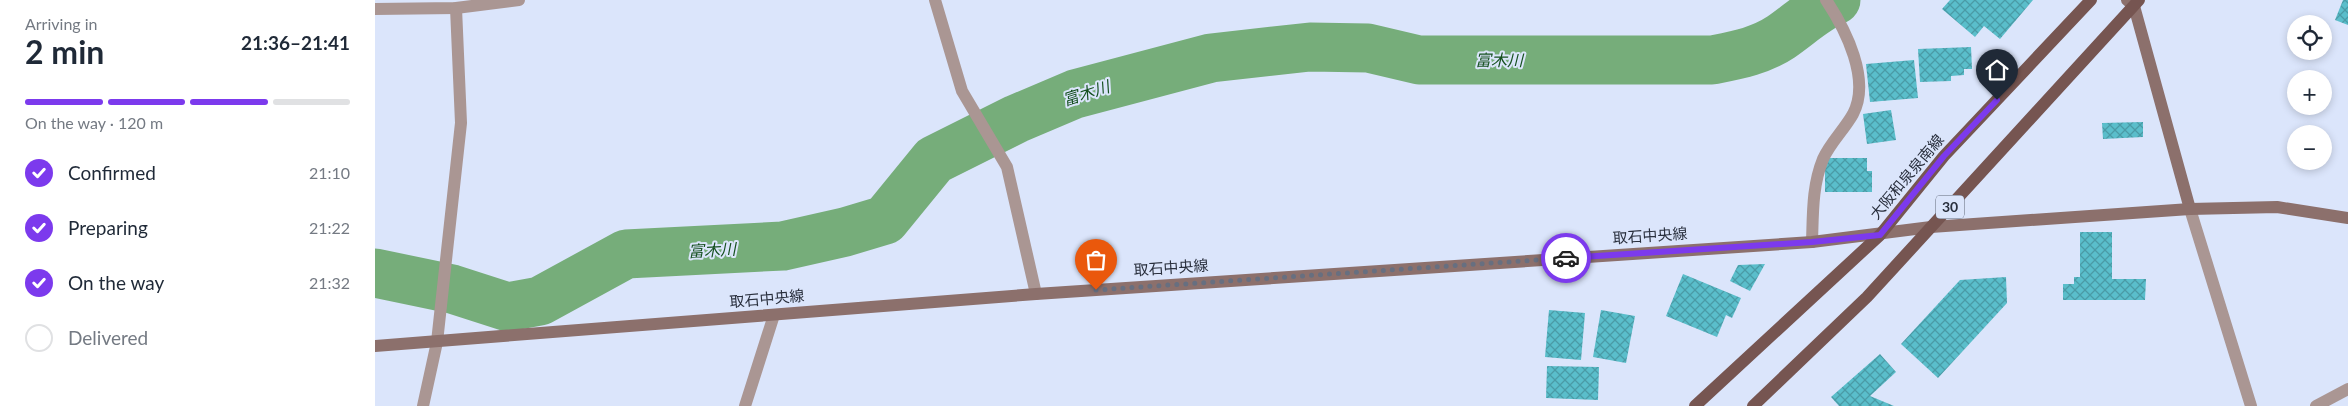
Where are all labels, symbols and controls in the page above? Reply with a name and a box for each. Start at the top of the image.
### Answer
text: Arriving in [25,14,98,33]
map controls [2287,15,2332,170]
button: locate [2287,15,2332,60]
text: 21:36–21:41 [241,31,350,54]
text: 2 min [25,32,104,71]
pin [1976,49,2018,100]
water label: 富木川 [1475,50,1525,69]
icon: home [1983,56,2011,84]
button: + [2287,70,2332,115]
water label: 富木川 [1060,75,1114,109]
text: On the way · 120 m [25,113,163,132]
button: − [2287,125,2332,170]
street label: 大阪和泉泉南線 [1866,130,1947,222]
icon: check [25,159,53,187]
text: Confirmed [68,161,156,184]
text: 21:10 [309,163,350,182]
road number: 30 [1936,196,1964,218]
icon: check [25,214,53,242]
text: Preparing [68,216,148,239]
text: 21:22 [309,218,350,237]
street label: 取石中央線 [1612,223,1688,247]
courier [1541,233,1591,283]
water label: 富木川 [688,239,738,260]
pin [1075,239,1117,290]
icon: car [1552,244,1580,272]
icon: bag [1082,246,1110,274]
street label: 取石中央線 [1133,255,1209,279]
icon: check [25,269,53,297]
text: On the way [68,271,164,294]
text: 21:32 [309,273,350,292]
street label: 取石中央線 [729,286,805,310]
text: Delivered [68,326,148,349]

